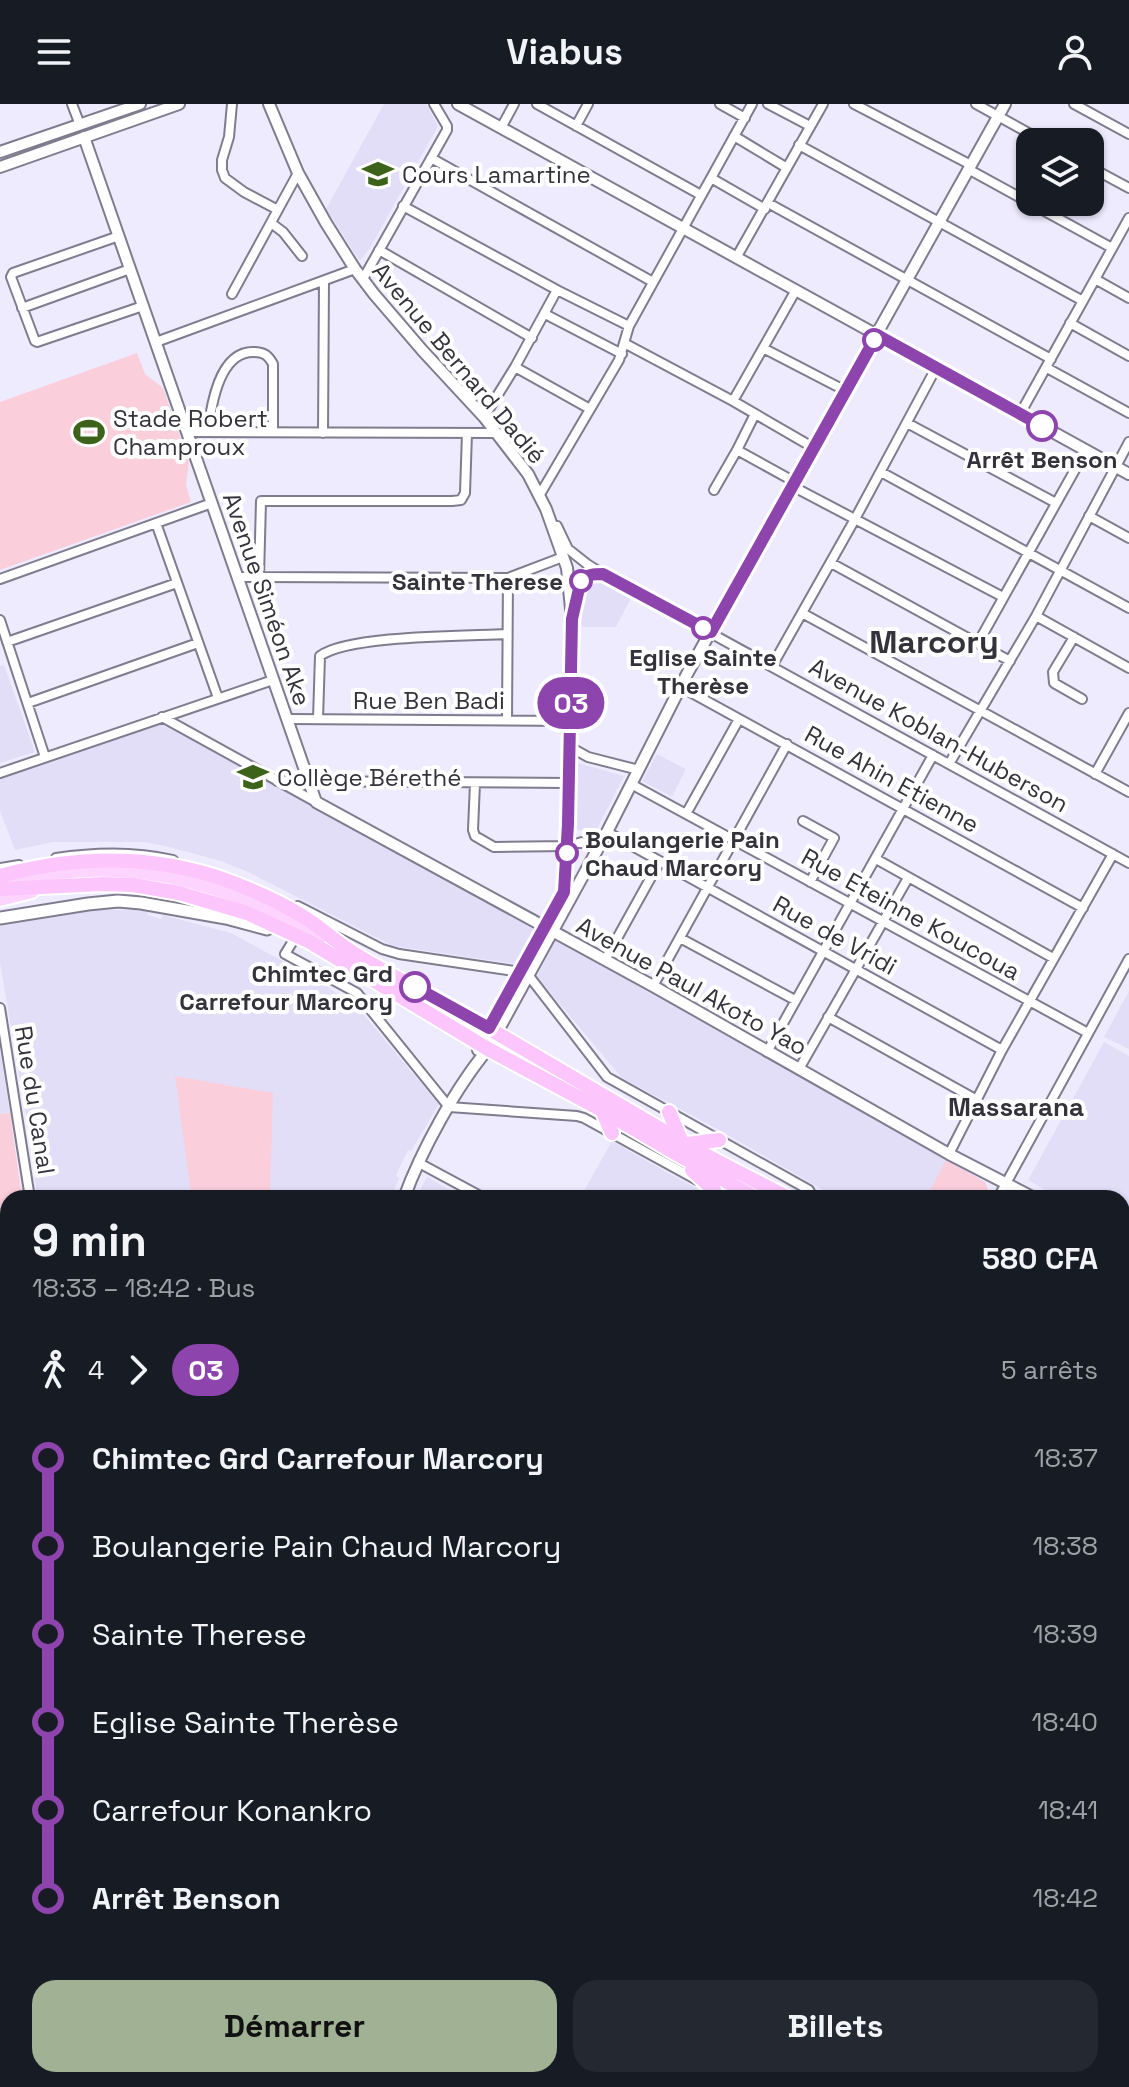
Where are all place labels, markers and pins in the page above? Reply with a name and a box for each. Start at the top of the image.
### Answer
school or university icon: Cours Lamartine [361,157,395,191]
place label: Cours Lamartine [402,159,591,190]
unlabelled marker [863,329,885,351]
place label: Stade Robert Champroux [113,403,268,462]
marker: Arrêt Benson [1027,411,1057,441]
sports icon: Stade Robert Champroux [72,415,106,449]
place label: Arrêt Benson [967,444,1117,475]
place label: Sainte Therese [392,566,563,597]
marker: Sainte Therese [570,570,592,592]
marker: Eglise Sainte Therèse [692,617,714,639]
place label: Eglise Sainte Therèse [629,642,777,701]
school or university icon: Collège Bérethé [236,760,270,794]
place label: Collège Bérethé [277,762,461,793]
place label: Boulangerie Pain Chaud Marcory [585,824,780,883]
marker: Boulangerie Pain Chaud Marcory [556,842,578,864]
place label: Chimtec Grd Carrefour Marcory [179,958,393,1017]
marker: Chimtec Grd Carrefour Marcory [400,972,430,1002]

